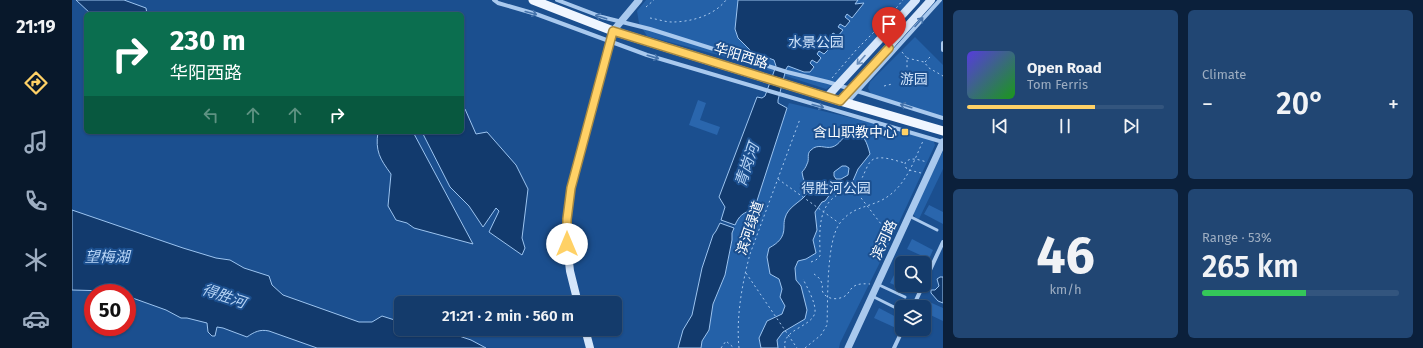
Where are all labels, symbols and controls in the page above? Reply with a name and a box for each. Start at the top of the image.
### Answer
pin [872,7.0,906,48]
one-way arrow [524,10,537,17]
one-way arrow [595,12,607,20]
icon: arrive [878,13,900,35]
text: 21:19 [16,16,56,38]
one-way arrow [915,17,924,27]
text: 230 m [170,24,246,57]
icon: right [104,28,156,80]
park label: 水景公园 [788,34,844,51]
street label: 华阳西路 [712,40,770,72]
one-way arrow [647,54,660,61]
one-way arrow [856,55,866,65]
text: Open Road [1027,59,1102,77]
text: 华阳西路 [170,62,242,84]
text: Climate [1202,67,1246,82]
icon: directions [22,69,50,97]
park label: 游园 [900,71,928,88]
text: Tom Ferris [1027,77,1088,92]
text: 20° [1276,86,1325,122]
text: − [1202,91,1213,118]
text: + [1388,91,1399,118]
one-way arrow [811,102,824,110]
one-way arrow [899,102,912,109]
icon: left [200,104,222,126]
icon: ahead [242,104,264,126]
icon: ahead [284,104,306,126]
icon: right [326,104,348,126]
icon: previous [989,115,1011,137]
icon: pause [1054,115,1076,137]
icon: next [1120,115,1142,137]
place label: 含山职教中心 [813,124,897,141]
marker: 含山职教中心 [900,127,910,137]
icon: music [22,128,50,156]
water label: 青岗河 [731,138,764,189]
park label: 得胜河公园 [801,180,871,197]
icon: phone [22,187,50,215]
street label: 滨河绿道 [733,199,767,257]
street label: 滨河路 [867,217,901,263]
position arrow [546,223,588,265]
text: 46 [1036,224,1095,287]
text: Range · 53% [1202,230,1272,245]
icon: climate [22,246,50,274]
water label: 望梅湖 [84,248,131,266]
text: 265 km [1202,249,1299,285]
map controls [895,256,931,336]
button: search [895,256,931,292]
water label: 得胜河 [200,280,251,313]
text: km/h [1049,282,1082,297]
speed limit sign: 50 [84,284,136,336]
button: layers [895,300,931,336]
icon: car [22,305,50,333]
text: 21:21 · 2 min · 560 m [442,307,574,325]

